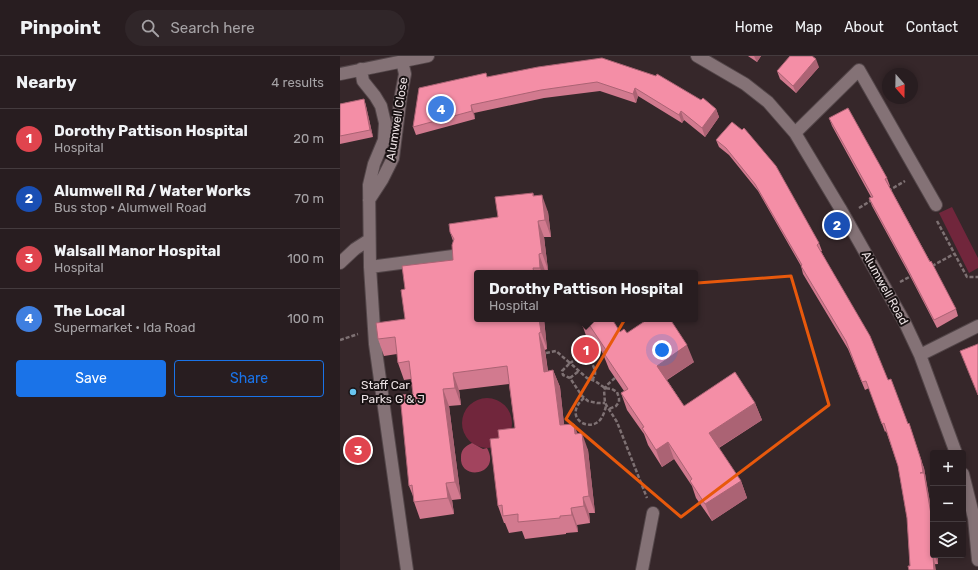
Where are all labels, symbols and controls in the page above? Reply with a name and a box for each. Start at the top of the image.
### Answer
search box [125,10,405,46]
text: Pinpoint [20,16,101,39]
icon: search [139,17,161,39]
text: Search here [171,19,255,37]
text: Home [735,19,773,36]
text: Map [795,19,822,36]
text: About [844,19,884,36]
text: Contact [906,19,958,36]
north arrow [882,68,918,104]
text: Nearby [16,72,77,92]
text: 4 results [271,75,324,90]
street label: Alumwell Close [383,76,411,162]
pin: 4 [428,94,454,124]
text: Dorothy Pattison Hospital [54,122,248,140]
text: 1 [26,131,32,146]
text: 20 m [293,131,324,146]
text: Hospital [54,140,104,155]
text: Alumwell Rd / Water Works [54,182,251,200]
text: 2 [25,191,33,206]
text: 70 m [294,191,324,206]
text: Bus stop · Alumwell Road [54,200,207,215]
pin: 2 [824,210,850,240]
text: Walsall Manor Hospital [54,242,221,260]
street label: Alumwell Road [859,249,911,327]
text: 3 [25,251,33,266]
text: 100 m [287,251,324,266]
text: Hospital [54,260,104,275]
popup [474,270,698,322]
text: Dorothy Pattison Hospital [489,280,683,298]
text: Hospital [489,298,539,313]
text: The Local [54,302,125,320]
text: 4 [25,311,33,326]
text: 100 m [287,311,324,326]
text: Supermarket · Ida Road [54,320,195,335]
pin: 1 [573,335,599,365]
your location [652,340,672,360]
button: Save [16,360,166,397]
button: Share [174,360,324,397]
place label: Staff Car Parks G & J [361,378,425,406]
marker: Staff Car Parks G & J [348,387,358,397]
pin: 3 [345,435,371,465]
map controls [930,450,966,558]
button: + [930,450,966,486]
button: − [930,486,966,522]
button: layers [930,522,966,558]

